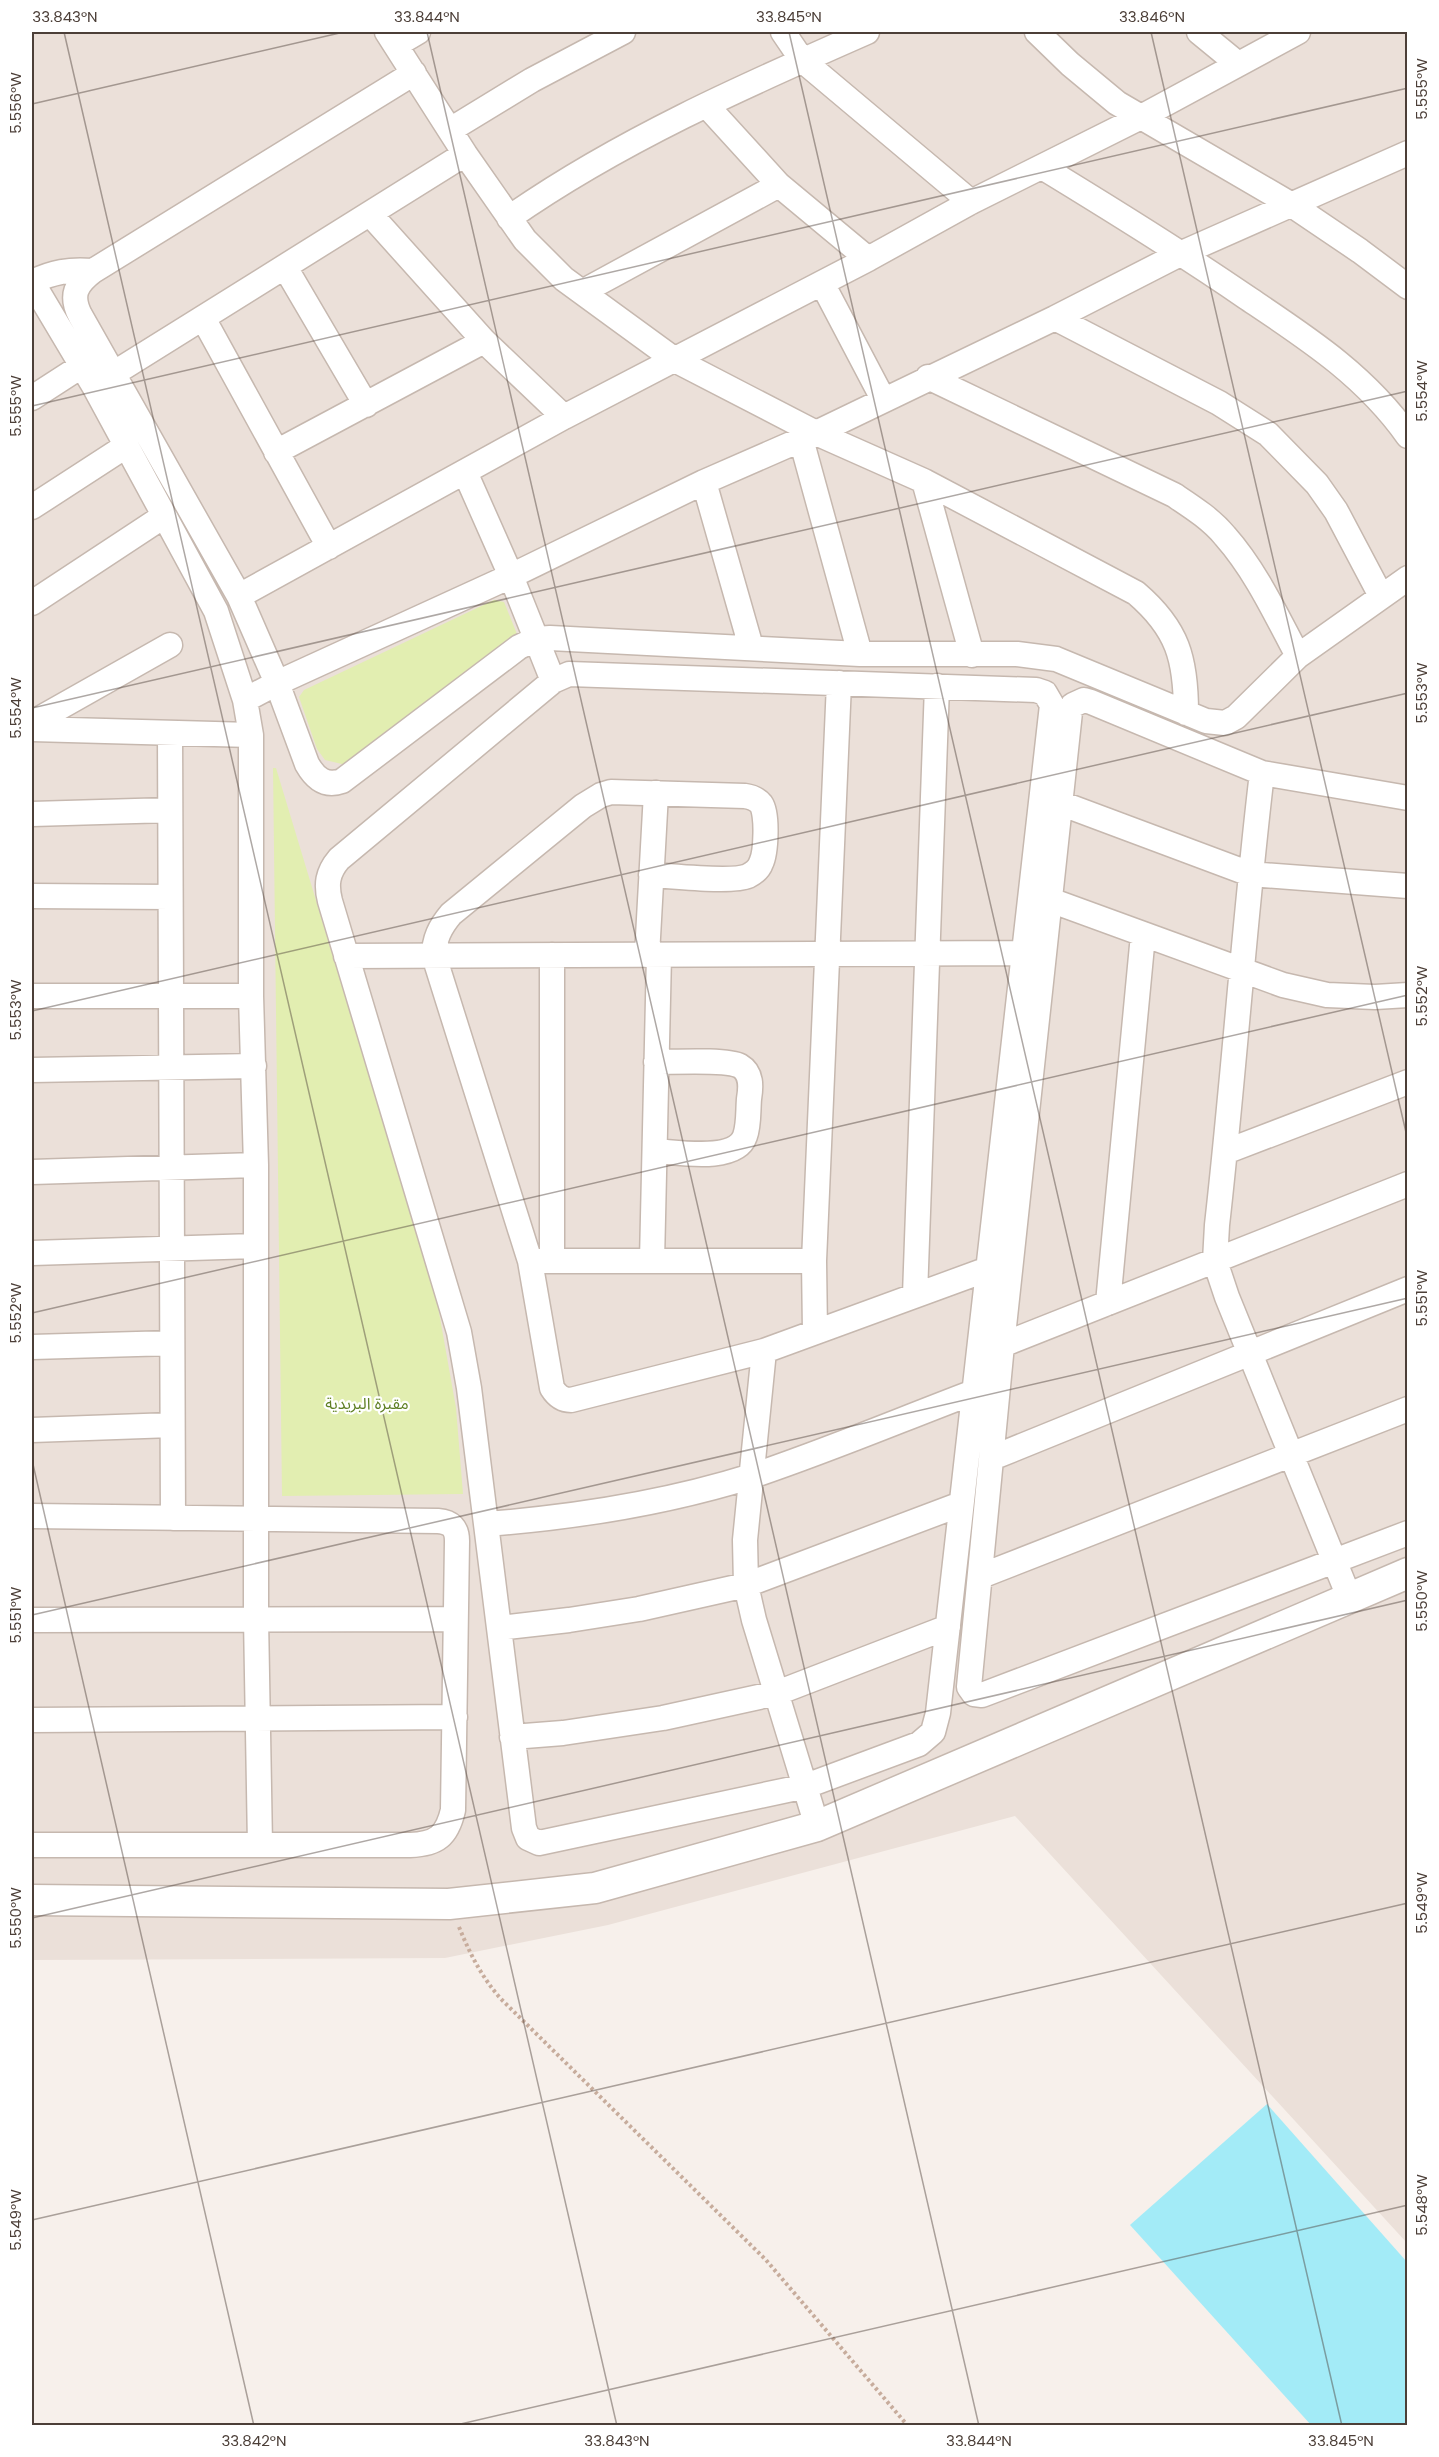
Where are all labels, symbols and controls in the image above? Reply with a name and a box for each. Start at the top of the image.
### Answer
text: 33.843°N [32,6,98,27]
text: 33.844°N [394,6,460,27]
text: 33.845°N [756,6,822,27]
text: 33.846°N [1119,6,1185,27]
text: 5.555°W [1411,58,1432,120]
text: 5.556°W [5,72,26,134]
text: 5.554°W [1411,360,1432,422]
text: 5.555°W [5,375,26,437]
text: 5.553°W [1411,662,1432,724]
text: 5.554°W [5,677,26,739]
text: 5.552°W [1411,965,1432,1026]
text: 5.553°W [5,979,26,1041]
text: 5.551°W [1411,1269,1432,1327]
text: 5.552°W [5,1282,26,1343]
park label: مقبرة البريدية [325,1392,409,1415]
text: 5.550°W [1411,1570,1432,1632]
text: 5.551°W [5,1586,26,1644]
text: 5.549°W [1411,1872,1432,1934]
text: 5.550°W [5,1887,26,1949]
text: 5.548°W [1411,2174,1432,2236]
text: 5.549°W [5,2189,26,2251]
text: 33.842°N [221,2430,287,2451]
text: 33.843°N [584,2430,650,2451]
text: 33.844°N [946,2430,1012,2451]
text: 33.845°N [1308,2430,1374,2451]

